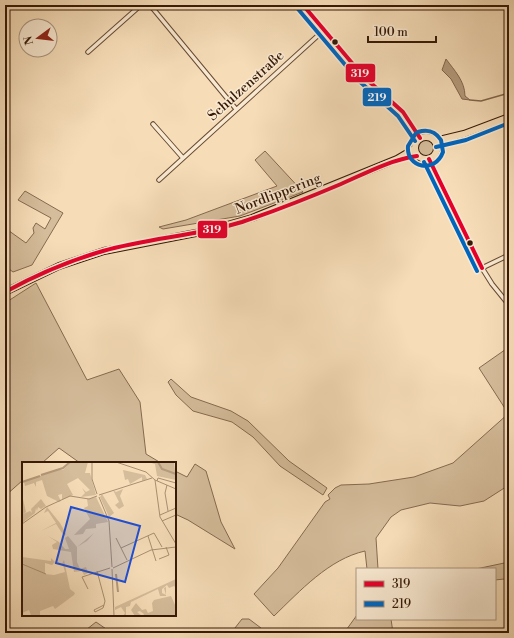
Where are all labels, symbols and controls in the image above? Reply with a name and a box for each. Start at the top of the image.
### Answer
north arrow [18,18,58,58]
scale bar [368,18,436,44]
text: 100 m [374,25,408,40]
text: N [21,34,37,46]
unlabelled marker [330,37,340,47]
street label: Schulzenstraße [204,47,288,125]
line badge: 319 [345,63,376,83]
text: 319 [351,67,369,81]
line badge: 219 [362,87,392,107]
text: 219 [367,91,387,105]
street label: Nordlippering [232,169,324,219]
line badge: 319 [197,220,228,239]
text: 319 [203,223,221,237]
unlabelled marker [465,238,475,248]
inset map [22,462,176,616]
legend [356,568,496,620]
text: 319 [392,577,410,592]
text: 219 [392,597,411,612]

